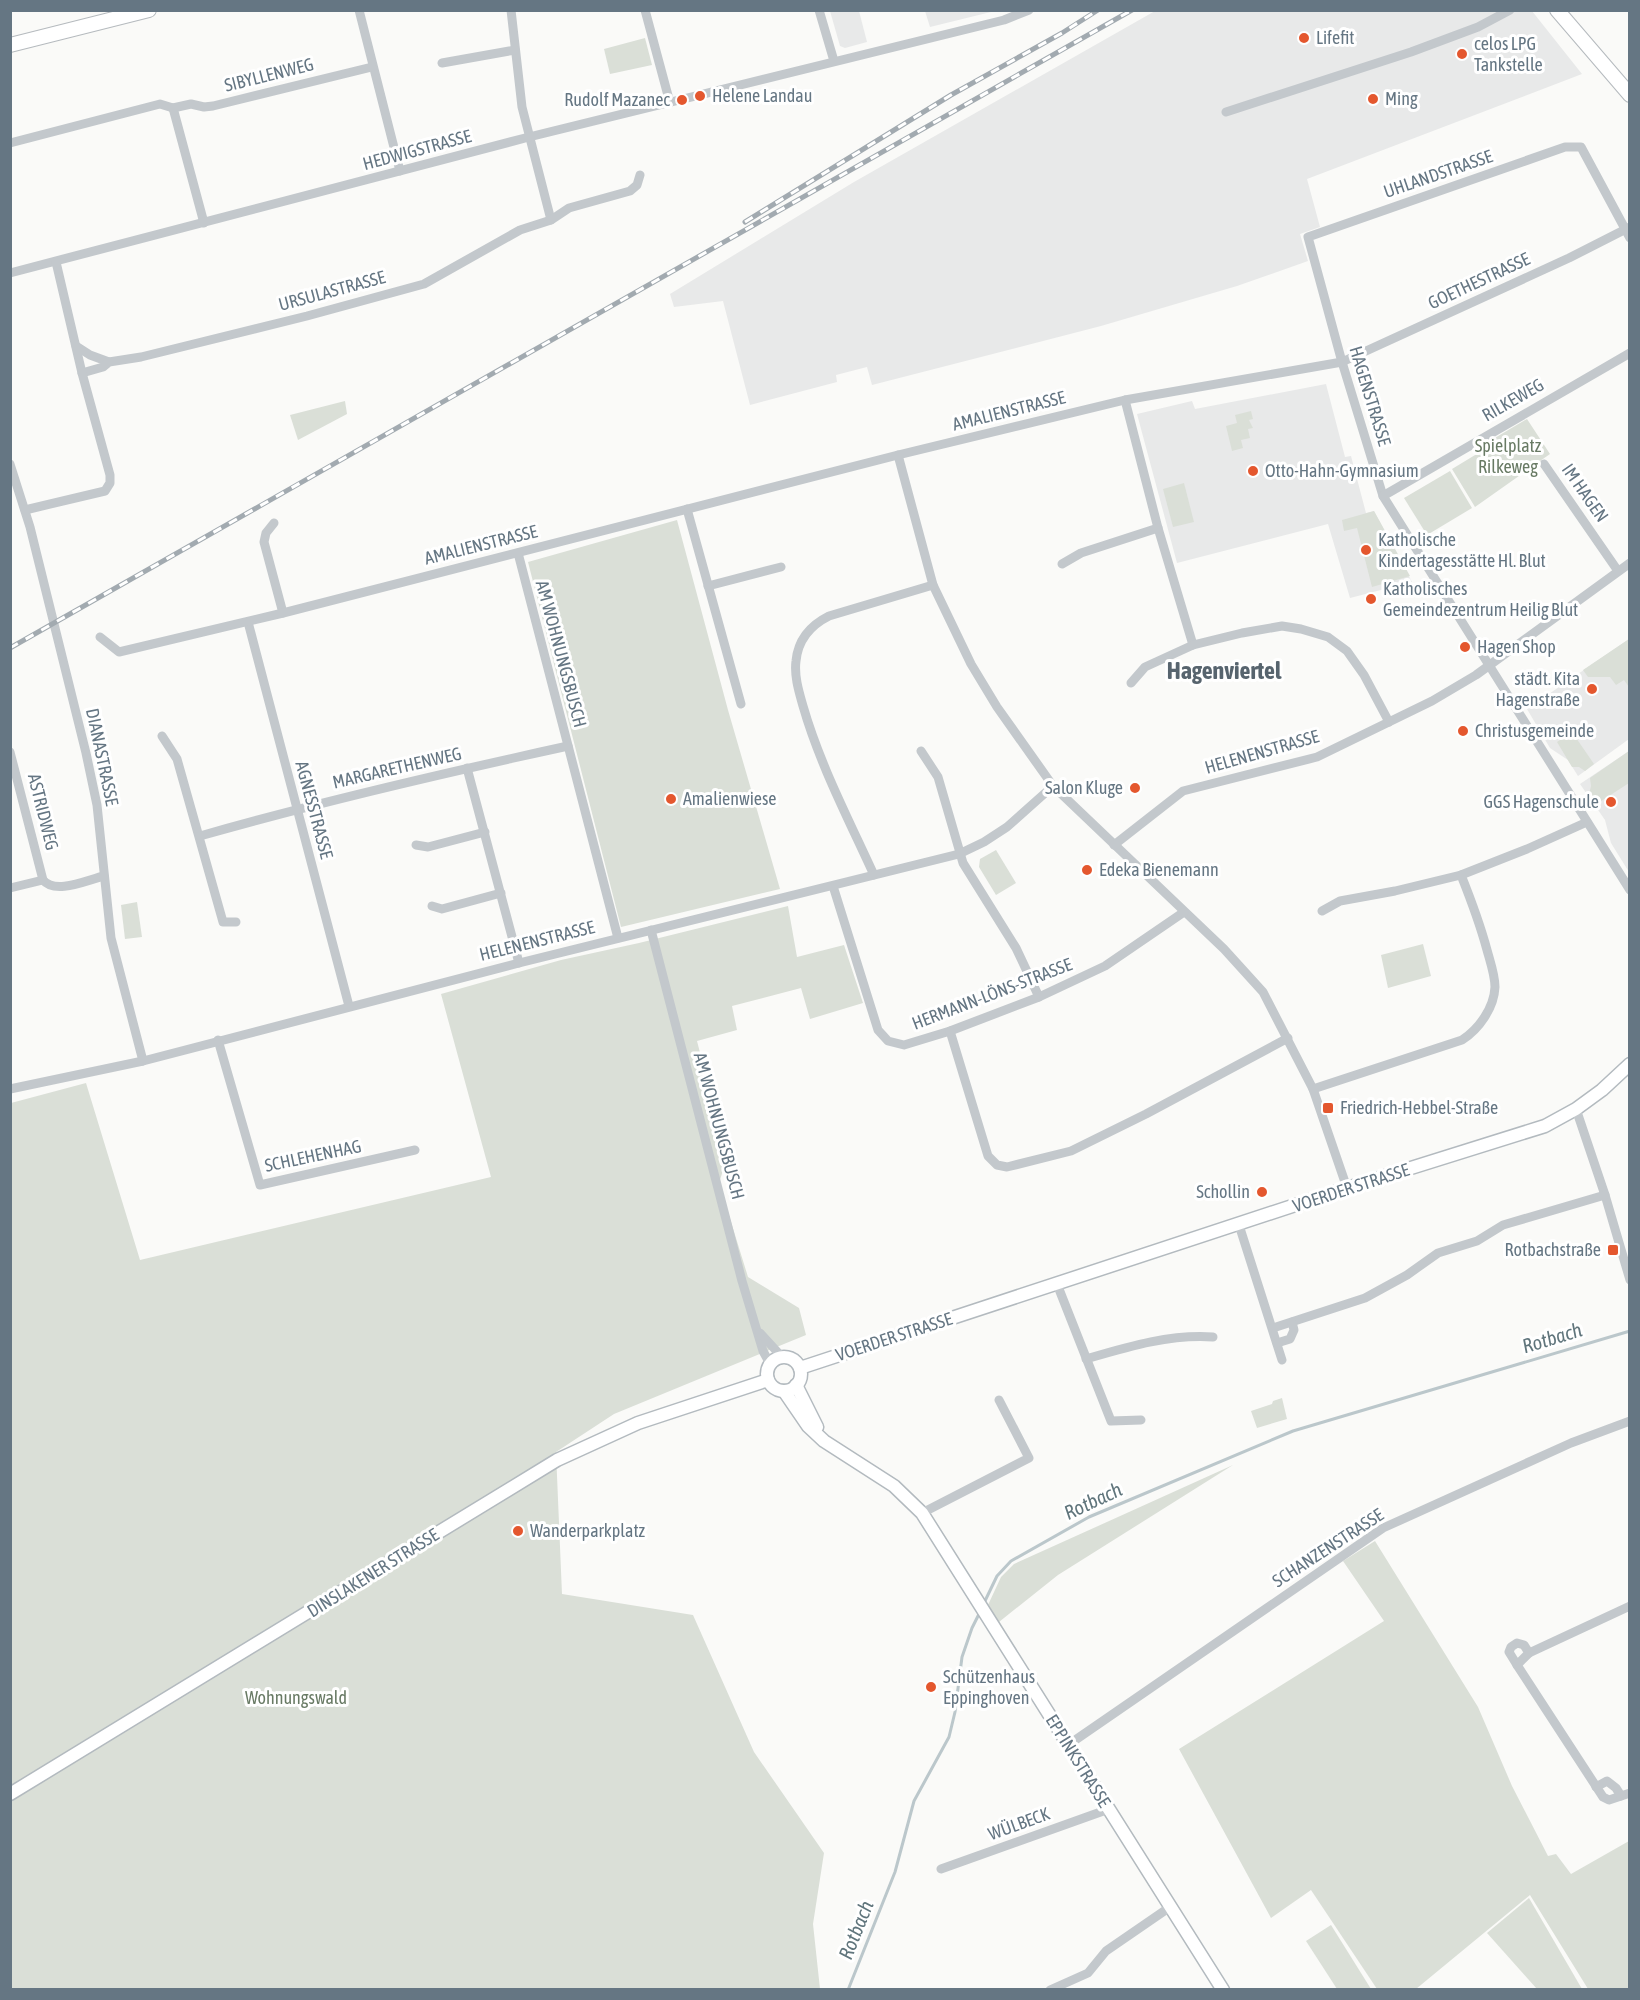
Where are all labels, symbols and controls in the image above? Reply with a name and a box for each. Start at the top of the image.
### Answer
place label: Lifefit [1316,27,1355,48]
marker: Lifefit [1297,31,1311,45]
place label: celos LPG Tankstelle [1474,33,1543,75]
marker: celos LPG Tankstelle [1455,47,1469,61]
street label: SIBYLLENWEG [222,53,316,96]
place label: Helene Landau [712,85,812,106]
place label: Ming [1385,88,1418,109]
place label: Rudolf Mazanec [564,89,670,110]
marker: Helene Landau [693,89,707,103]
marker: Ming [1366,92,1380,106]
marker: Rudolf Mazanec [675,93,689,107]
street label: HEDWIGSTRASSE [360,125,474,174]
street label: UHLANDSTRASSE [1381,145,1495,202]
street label: GOETHESTRASSE [1425,248,1533,313]
street label: URSULASTRASSE [276,266,388,315]
street label: HAGENSTRASSE [1345,343,1396,449]
street label: RILKEWEG [1478,374,1547,425]
street label: AMALIENSTRASSE [950,386,1068,435]
park label: Spielplatz Rilkeweg [1475,435,1542,477]
place label: Otto-Hahn-Gymnasium [1265,460,1419,481]
street label: IM HAGEN [1558,460,1613,526]
marker: Otto-Hahn-Gymnasium [1246,464,1260,478]
street label: AMALIENSTRASSE [422,520,540,569]
place label: Katholische Kindertagesstätte Hl. Blut [1378,529,1546,571]
marker: Katholische Kindertagesstätte Hl. Blut [1359,543,1373,557]
street label: AM WOHNUNGSBUSCH [532,578,591,730]
place label: Katholisches Gemeindezentrum Heilig Blut [1383,578,1578,620]
marker: Katholisches Gemeindezentrum Heilig Blut [1364,592,1378,606]
place label: Hagen Shop [1477,636,1556,657]
marker: Hagen Shop [1458,640,1472,654]
district label: Hagenviertel [1167,657,1282,684]
place label: städt. Kita Hagenstraße [1495,668,1580,710]
marker: städt. Kita Hagenstraße [1585,682,1599,696]
street label: DIANASTRASSE [82,706,123,808]
place label: Christusgemeinde [1475,720,1594,741]
marker: Christusgemeinde [1456,724,1470,738]
street label: HELENENSTRASSE [1202,725,1322,778]
street label: MARGARETHENWEG [330,742,463,793]
street label: AGNESSTRASSE [291,759,338,861]
street label: ASTRIDWEG [24,771,63,852]
place label: Salon Kluge [1045,777,1123,798]
marker: Salon Kluge [1128,781,1142,795]
place label: Amalienwiese [683,788,777,809]
place label: GGS Hagenschule [1484,791,1599,812]
marker: Amalienwiese [664,792,678,806]
marker: GGS Hagenschule [1604,795,1618,809]
place label: Edeka Bienemann [1099,859,1219,880]
marker: Edeka Bienemann [1080,863,1094,877]
street label: HELENENSTRASSE [477,916,597,965]
street label: HERMANN-LÖNS-STRASSE [909,953,1075,1034]
street label: AM WOHNUNGSBUSCH [690,1050,749,1202]
place label: Friedrich-Hebbel-Straße [1340,1097,1498,1118]
marker: Friedrich-Hebbel-Straße [1321,1101,1335,1115]
street label: SCHLEHENHAG [263,1135,363,1176]
street label: VOERDER STRASSE [1290,1159,1412,1216]
place label: Schollin [1196,1181,1250,1202]
marker: Schollin [1255,1185,1269,1199]
place label: Rotbachstraße [1505,1239,1601,1260]
marker: Rotbachstraße [1606,1243,1620,1257]
street label: VOERDER STRASSE [833,1308,955,1365]
water label: Rotbach [1519,1318,1585,1357]
water label: Rotbach [1060,1477,1126,1524]
street label: SCHANZENSTRASSE [1268,1504,1387,1591]
place label: Wanderparkplatz [530,1520,646,1541]
street label: DINSLAKENER STRASSE [303,1524,443,1621]
marker: Wanderparkplatz [511,1524,525,1538]
place label: Schützenhaus Eppinghoven [943,1666,1035,1708]
marker: Schützenhaus Eppinghoven [924,1680,938,1694]
park label: Wohnungswald [245,1687,347,1708]
street label: EPPINKSTRASSE [1042,1710,1115,1811]
street label: WÜLBECK [985,1803,1053,1844]
water label: Rotbach [833,1897,878,1962]

